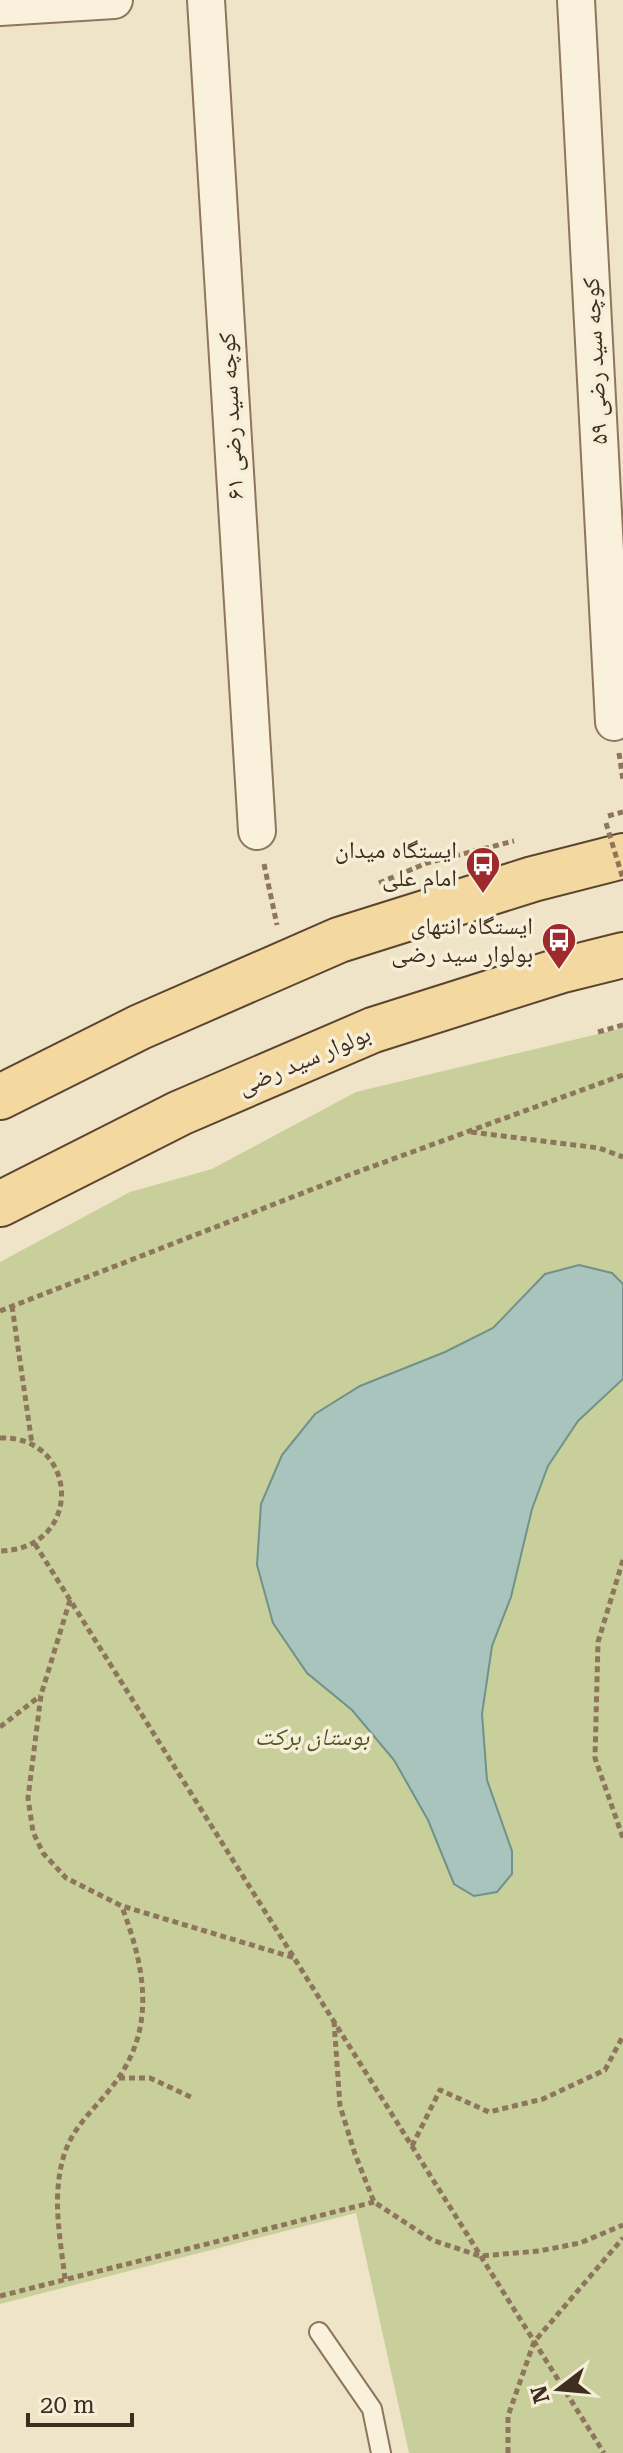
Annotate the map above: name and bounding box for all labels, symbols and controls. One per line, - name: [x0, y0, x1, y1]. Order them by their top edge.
- street label: کوچه سید رضی ۵۹: [577, 277, 613, 445]
- street label: کوچه سید رضی ۶۱: [213, 332, 249, 500]
- place label: ایستگاه میدان امام علی: [335, 836, 457, 894]
- bus stop icon: ایستگاه میدان امام علی: [464, 845, 502, 895]
- place label: ایستگاه انتهای بولوار سید رضی: [391, 912, 533, 968]
- bus stop icon: ایستگاه انتهای بولوار سید رضی: [540, 921, 578, 971]
- street label: بولوار سید رضی: [233, 1019, 375, 1101]
- park label: بوستان برکت: [255, 1723, 370, 1752]
- north arrow: [519, 2349, 599, 2429]
- scale bar: [28, 2377, 132, 2427]
- text: N: [526, 2383, 555, 2406]
- text: 20 m: [40, 2391, 95, 2419]

